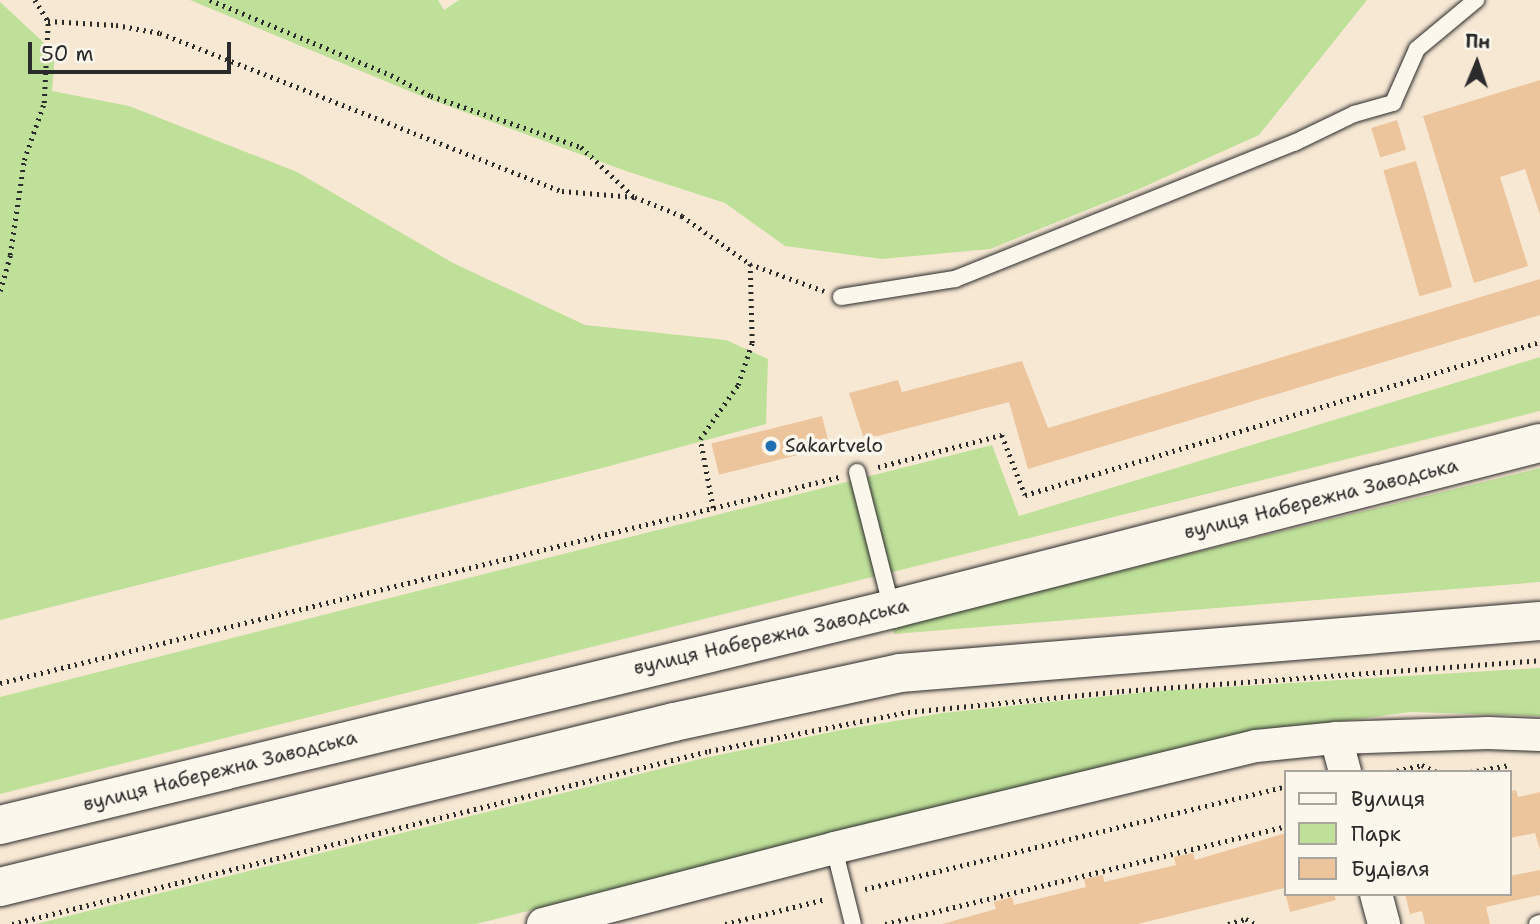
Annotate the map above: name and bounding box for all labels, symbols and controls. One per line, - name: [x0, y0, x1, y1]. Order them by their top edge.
- scale bar: [32, 28, 234, 72]
- north arrow: [1442, 28, 1512, 98]
- text: Пн: [1465, 29, 1491, 54]
- text: 50 m: [41, 40, 94, 68]
- place label: Sakartvelo: [785, 435, 883, 457]
- marker: Sakartvelo: [763, 438, 779, 454]
- street label: вулиця Набережна Заводська: [1182, 454, 1460, 544]
- street label: вулиця Набережна Заводська: [631, 594, 911, 680]
- street label: вулиця Набережна Заводська: [81, 726, 359, 816]
- legend: [1284, 770, 1512, 896]
- text: Вулиця: [1351, 785, 1425, 813]
- text: Парк: [1351, 820, 1401, 848]
- text: Будівля: [1351, 855, 1430, 883]

